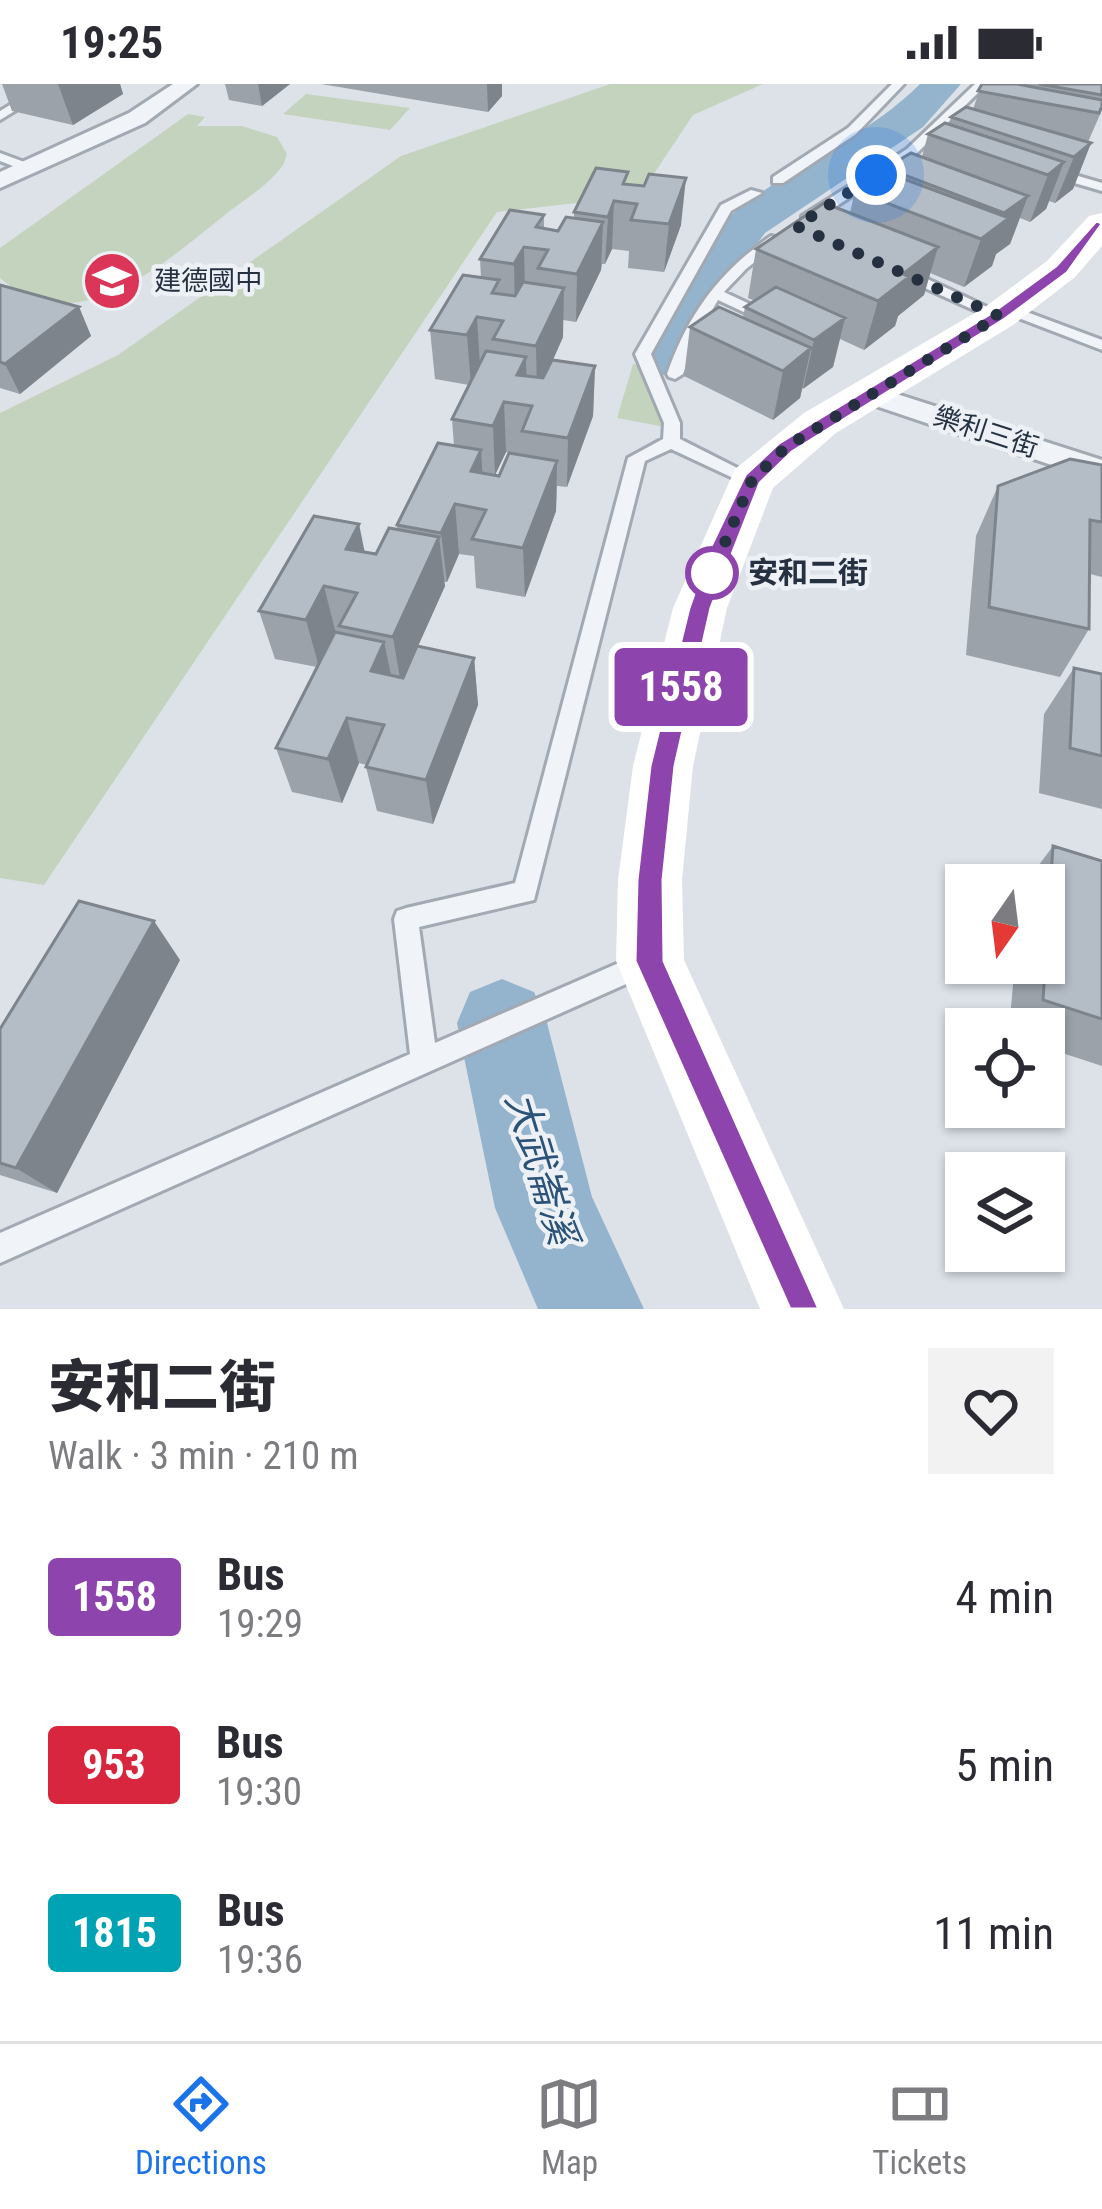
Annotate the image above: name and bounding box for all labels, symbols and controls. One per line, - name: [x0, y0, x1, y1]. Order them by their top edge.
- text: 19:25: [60, 16, 163, 69]
- your location: [846, 145, 906, 205]
- school or university icon: 建德國中: [81, 250, 143, 312]
- place label: 建德國中: [154, 265, 262, 297]
- street label: 樂利三街: [930, 400, 1042, 464]
- marker: 安和二街: [687, 548, 737, 598]
- place label: 安和二街: [748, 555, 868, 590]
- line badge: 1558: [597, 648, 765, 726]
- text: 1558: [639, 662, 723, 711]
- north arrow: [945, 864, 1065, 984]
- map controls: [945, 864, 1065, 1272]
- button: locate: [945, 1008, 1065, 1128]
- water label: 大武崙溪: [496, 1087, 587, 1254]
- button: layers: [945, 1152, 1065, 1272]
- button: heart: [928, 1348, 1054, 1474]
- text: 安和二街: [48, 1354, 276, 1421]
- text: Walk · 3 min · 210 m: [48, 1433, 359, 1479]
- text: Bus: [217, 1548, 285, 1601]
- text: 4 min: [955, 1571, 1054, 1624]
- text: 1558: [72, 1572, 157, 1621]
- text: 19:29: [217, 1601, 303, 1647]
- text: Bus: [216, 1716, 284, 1769]
- text: 5 min: [955, 1739, 1054, 1792]
- text: 953: [82, 1740, 146, 1789]
- text: 19:30: [216, 1769, 302, 1815]
- text: Bus: [217, 1884, 285, 1937]
- text: 11 min: [933, 1907, 1054, 1960]
- text: 1815: [72, 1908, 157, 1957]
- text: 19:36: [217, 1937, 303, 1983]
- tab: Directions: [135, 2071, 267, 2182]
- tab: Map: [536, 2071, 602, 2182]
- tab: Tickets: [872, 2071, 967, 2182]

